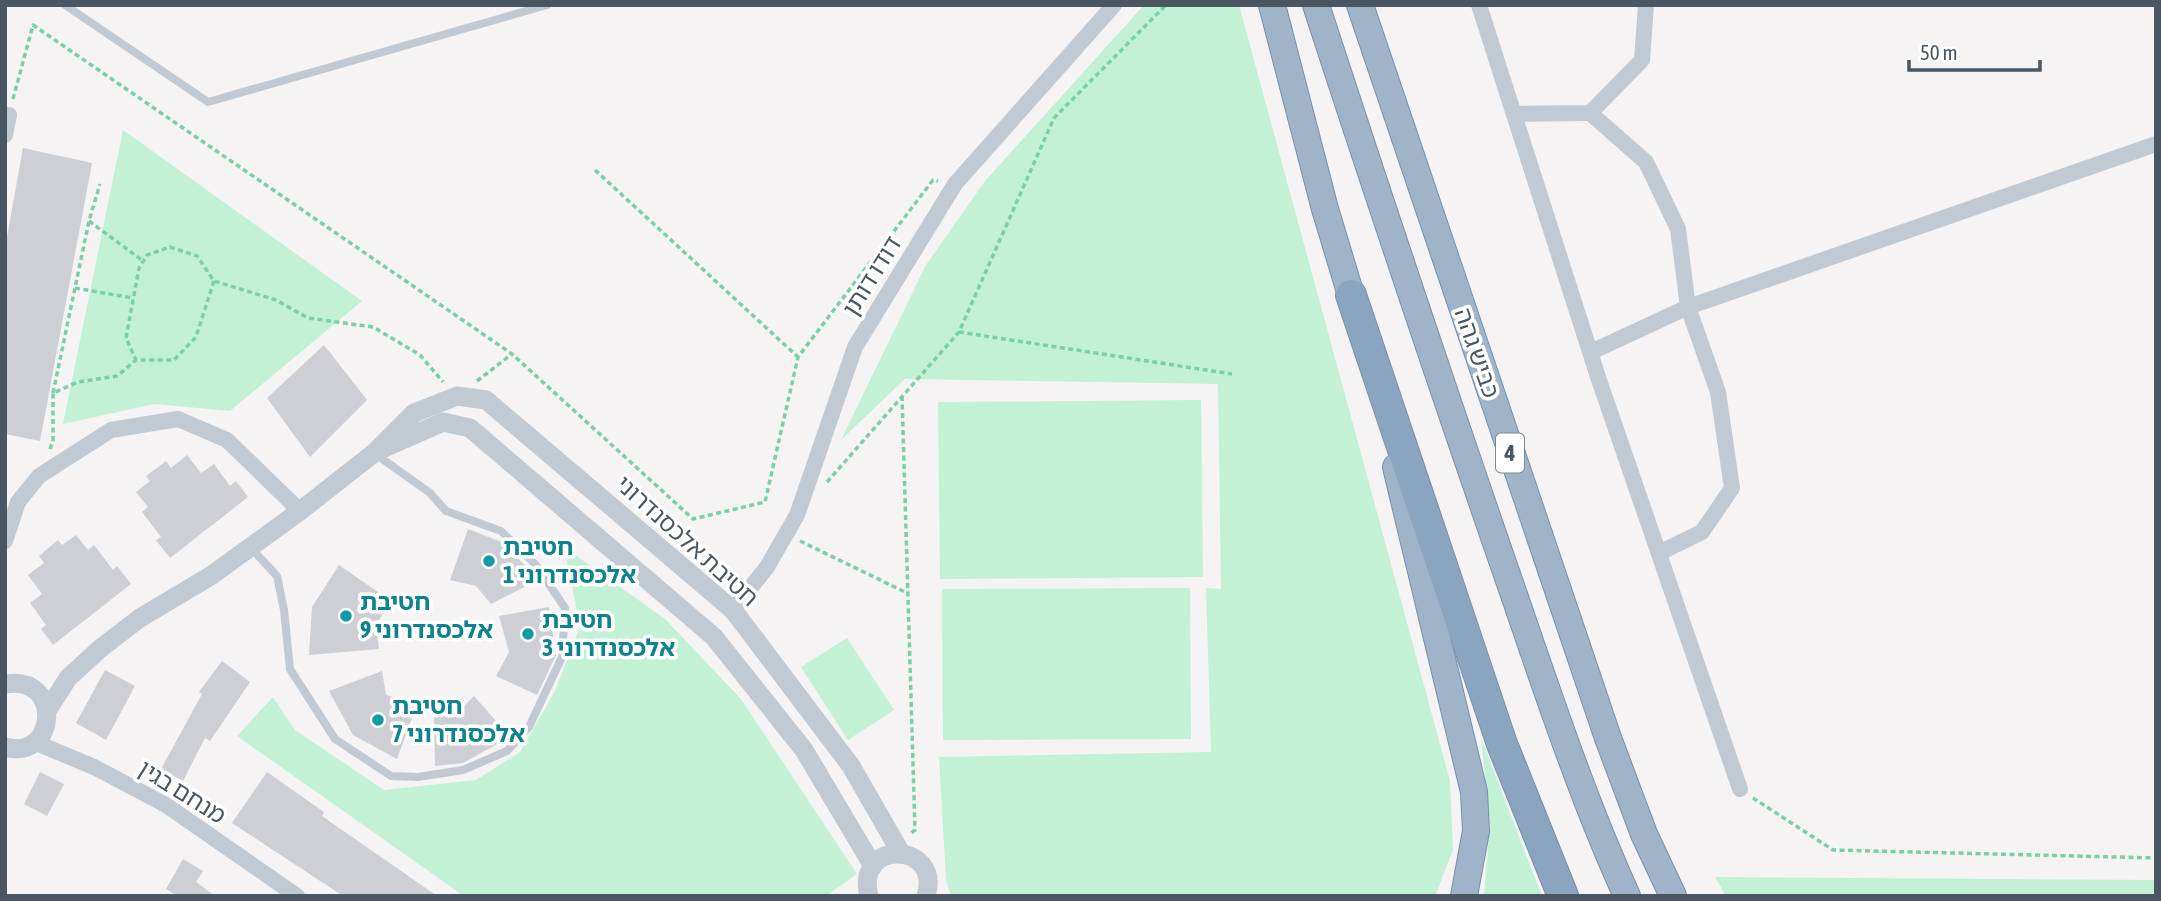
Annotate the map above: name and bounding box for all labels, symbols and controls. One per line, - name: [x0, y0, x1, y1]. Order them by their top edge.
- scale bar: [1909, 28, 2040, 72]
- text: 50 m: [1920, 40, 1958, 64]
- street label: דודו דותן: [837, 231, 906, 320]
- street label: כביש גהה: [1450, 304, 1505, 401]
- road number: 4: [1496, 433, 1524, 472]
- street label: חטיבת אלכסנדרוני: [611, 470, 764, 611]
- place label: חטיבת אלכסנדרוני 1: [503, 533, 636, 588]
- marker: חטיבת אלכסנדרוני 1: [481, 553, 497, 569]
- place label: חטיבת אלכסנדרוני 9: [360, 588, 493, 643]
- place label: חטיבת אלכסנדרוני 3: [542, 606, 675, 661]
- marker: חטיבת אלכסנדרוני 9: [338, 608, 354, 624]
- marker: חטיבת אלכסנדרוני 3: [520, 626, 536, 642]
- place label: חטיבת אלכסנדרוני 7: [392, 692, 525, 747]
- marker: חטיבת אלכסנדרוני 7: [370, 712, 386, 728]
- street label: מנחם בגין: [134, 754, 231, 829]

